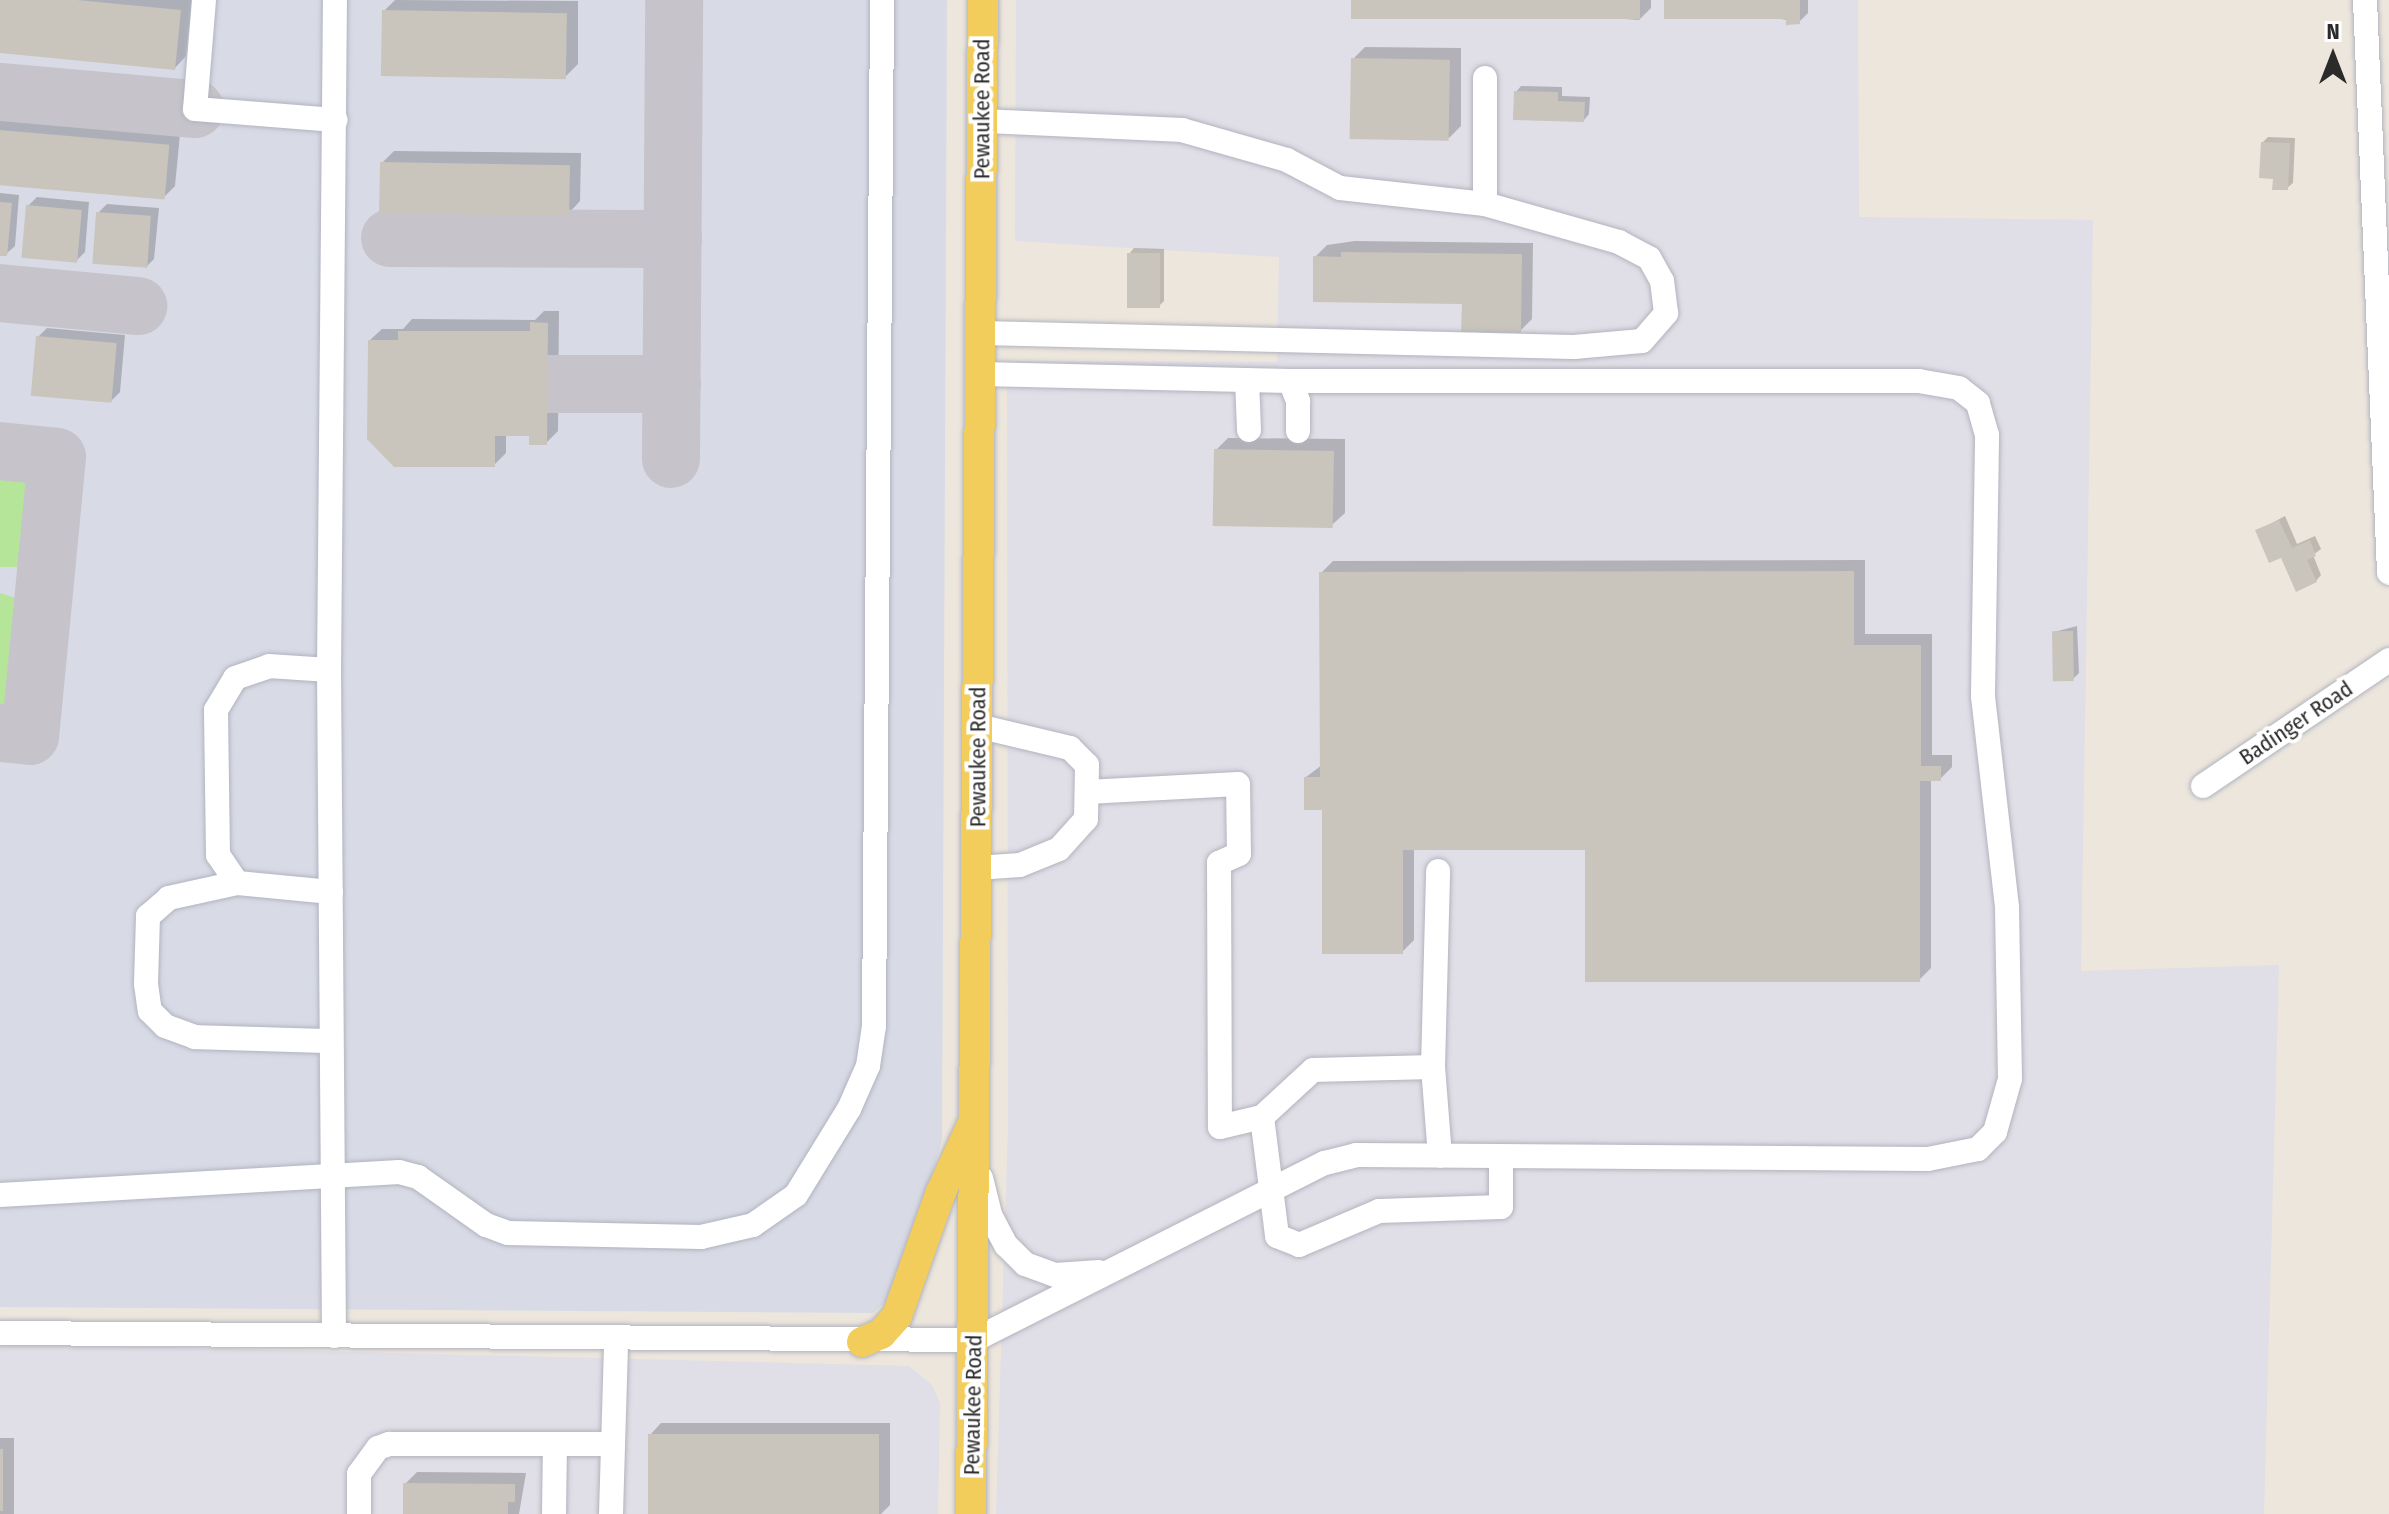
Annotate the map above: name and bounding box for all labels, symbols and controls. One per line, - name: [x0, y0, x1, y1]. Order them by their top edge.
- north arrow: [2293, 16, 2373, 96]
- text: N: [2326, 18, 2340, 45]
- street label: Pewaukee Road: [969, 39, 995, 179]
- street label: Badinger Road: [2234, 675, 2358, 771]
- street label: Pewaukee Road: [965, 687, 991, 827]
- street label: Pewaukee Road: [959, 1334, 987, 1476]

